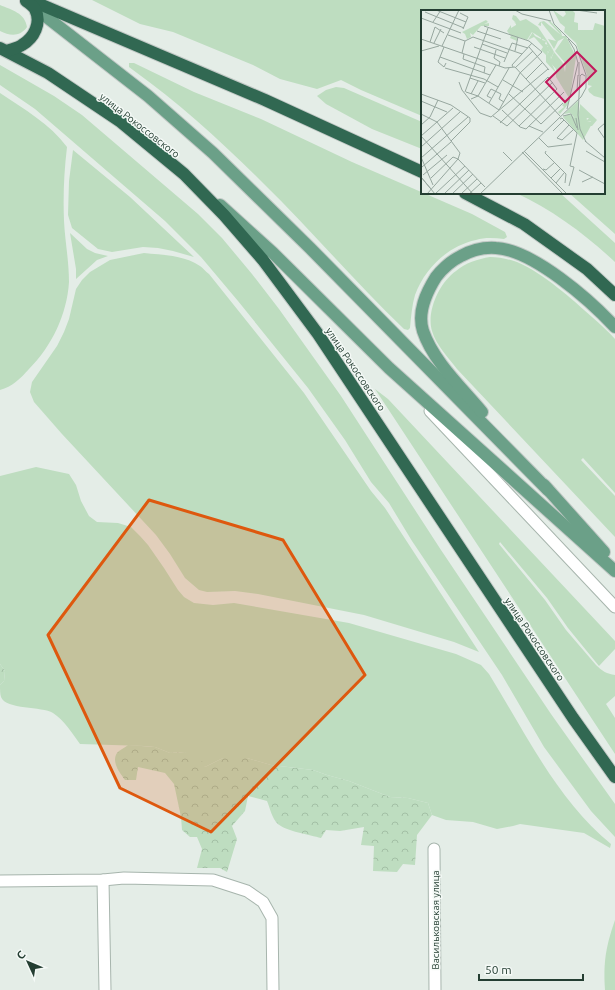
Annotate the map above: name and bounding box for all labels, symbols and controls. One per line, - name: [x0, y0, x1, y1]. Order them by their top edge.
- inset map: [421, 10, 605, 194]
- street label: улица Рокоссовского: [98, 91, 182, 160]
- street label: улица Рокоссовского: [324, 326, 388, 413]
- street label: улица Рокоссовского: [503, 596, 567, 683]
- street label: Васильковская улица: [430, 870, 441, 970]
- north arrow: [8, 942, 48, 982]
- text: С: [14, 948, 28, 962]
- scale bar: [479, 956, 583, 982]
- text: 50 m: [485, 963, 512, 976]

